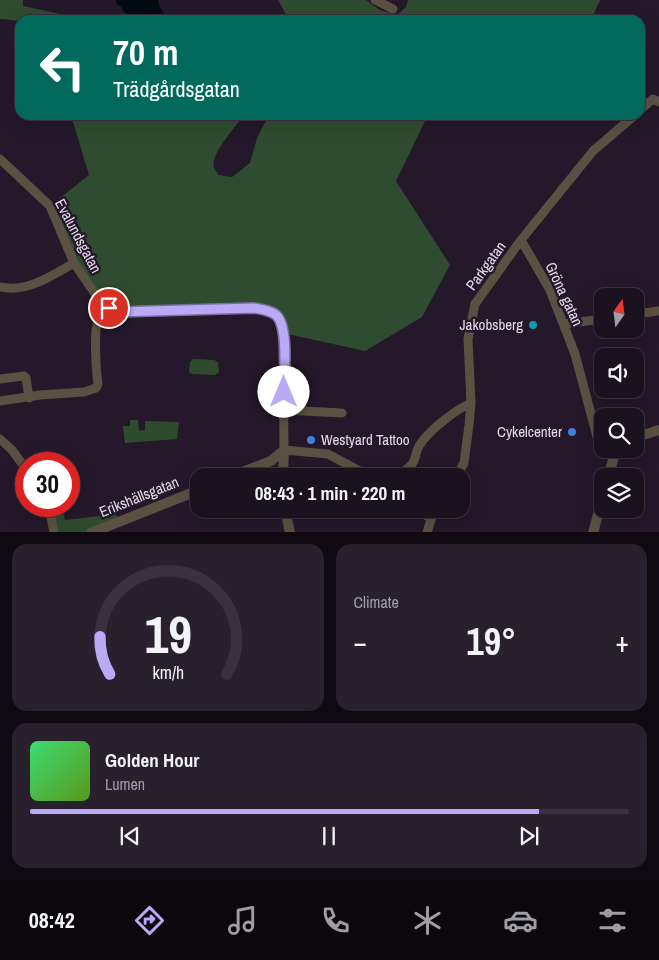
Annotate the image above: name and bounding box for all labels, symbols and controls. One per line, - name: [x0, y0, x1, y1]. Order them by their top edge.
- text: 70 m: [113, 29, 178, 76]
- icon: left: [30, 35, 95, 100]
- text: Trädgårdsgatan: [113, 74, 240, 104]
- street label: Evalundsgatan: [50, 195, 107, 277]
- street label: Parkgatan: [461, 237, 511, 295]
- street label: Gröna gatan: [540, 258, 588, 329]
- pin: [88, 287, 130, 329]
- north arrow: [594, 288, 644, 338]
- map controls: [594, 288, 644, 518]
- icon: arrive: [95, 294, 123, 322]
- place label: Jakobsberg: [459, 314, 523, 335]
- marker: Jakobsberg: [527, 319, 539, 331]
- button: sound: [594, 348, 644, 398]
- position arrow: [257, 365, 309, 417]
- button: search: [594, 408, 644, 458]
- place label: Cykelcenter: [497, 421, 562, 442]
- marker: Cykelcenter: [566, 426, 578, 438]
- place label: Westyard Tattoo: [321, 429, 410, 450]
- marker: Westyard Tattoo: [305, 434, 317, 446]
- speed limit sign: 30: [15, 452, 80, 517]
- button: layers: [594, 468, 644, 518]
- street label: Erikshällsgatan: [96, 471, 182, 522]
- text: 08:43 · 1 min · 220 m: [255, 480, 405, 506]
- text: Climate: [354, 591, 399, 613]
- text: 19: [144, 599, 191, 669]
- text: 19°: [466, 616, 516, 667]
- text: −: [354, 623, 367, 661]
- text: +: [616, 623, 629, 661]
- text: km/h: [152, 661, 184, 685]
- text: Golden Hour: [105, 747, 199, 773]
- text: Lumen: [105, 773, 145, 795]
- icon: previous: [116, 822, 144, 850]
- icon: pause: [315, 822, 343, 850]
- icon: next: [515, 822, 543, 850]
- icon: directions: [132, 903, 167, 938]
- icon: music: [225, 903, 260, 938]
- icon: phone: [318, 903, 353, 938]
- icon: climate: [410, 903, 445, 938]
- icon: car: [503, 903, 538, 938]
- icon: filters: [595, 903, 630, 938]
- text: 08:42: [29, 905, 75, 935]

